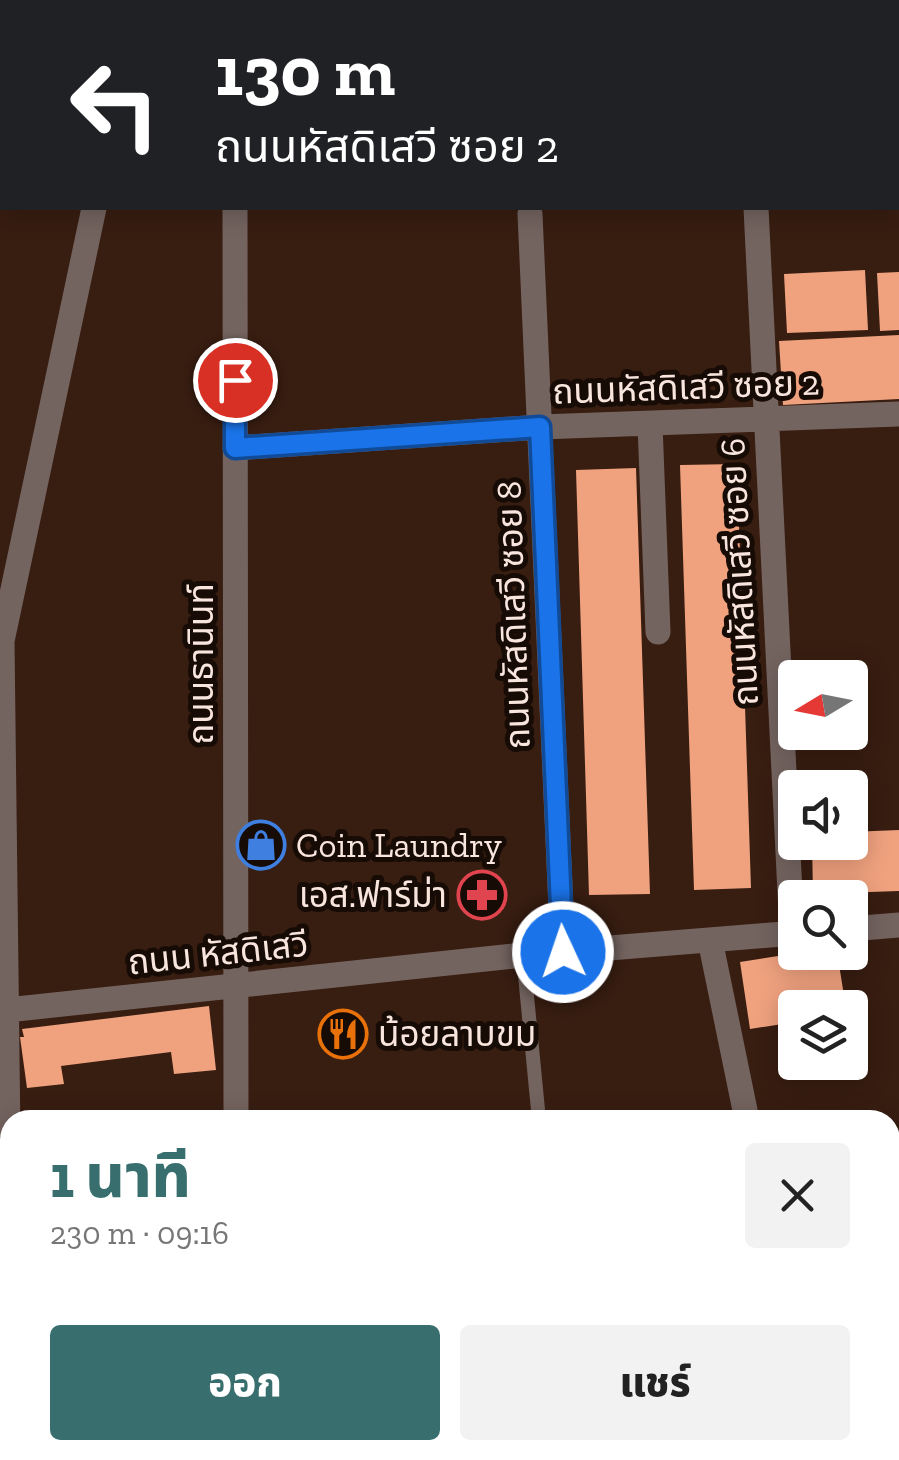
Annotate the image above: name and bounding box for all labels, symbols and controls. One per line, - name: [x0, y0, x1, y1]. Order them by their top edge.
- text: 130 m: [215, 29, 395, 113]
- icon: left: [50, 40, 180, 170]
- text: ถนนหัสดิเสวี ซอย 2: [215, 120, 559, 174]
- pin: [193, 338, 278, 423]
- icon: arrive: [208, 353, 263, 408]
- street label: ถนนหัสดิเสวี ซอย 2: [552, 361, 820, 413]
- street label: ถนนหัสดิเสวี ซอย 6: [711, 437, 767, 707]
- street label: ถนนหัสดิเสวี ซอย 8: [487, 480, 539, 750]
- street label: ถนนธานินท์: [180, 583, 222, 745]
- north arrow: [778, 660, 868, 750]
- map controls: [778, 660, 868, 1080]
- button: sound: [778, 770, 868, 860]
- shop icon: Coin Laundry: [235, 819, 287, 871]
- place label: Coin Laundry: [296, 824, 502, 866]
- pharmacy icon: เอส.ฟาร์ม่า: [456, 869, 508, 921]
- place label: เอส.ฟาร์ม่า: [299, 874, 447, 916]
- button: search: [778, 880, 868, 970]
- position arrow: [511, 900, 615, 1004]
- street label: ถนน หัสดิเสวี: [126, 923, 310, 983]
- button: layers: [778, 990, 868, 1080]
- restaurant icon: น้อยลาบขม: [317, 1008, 369, 1060]
- place label: น้อยลาบขม: [378, 1013, 536, 1055]
- text: 1 นาที: [50, 1140, 191, 1212]
- button: close: [745, 1143, 850, 1248]
- text: 230 m · 09:16: [50, 1214, 229, 1252]
- button: ออก: [50, 1325, 440, 1440]
- button: แชร์: [460, 1325, 850, 1440]

